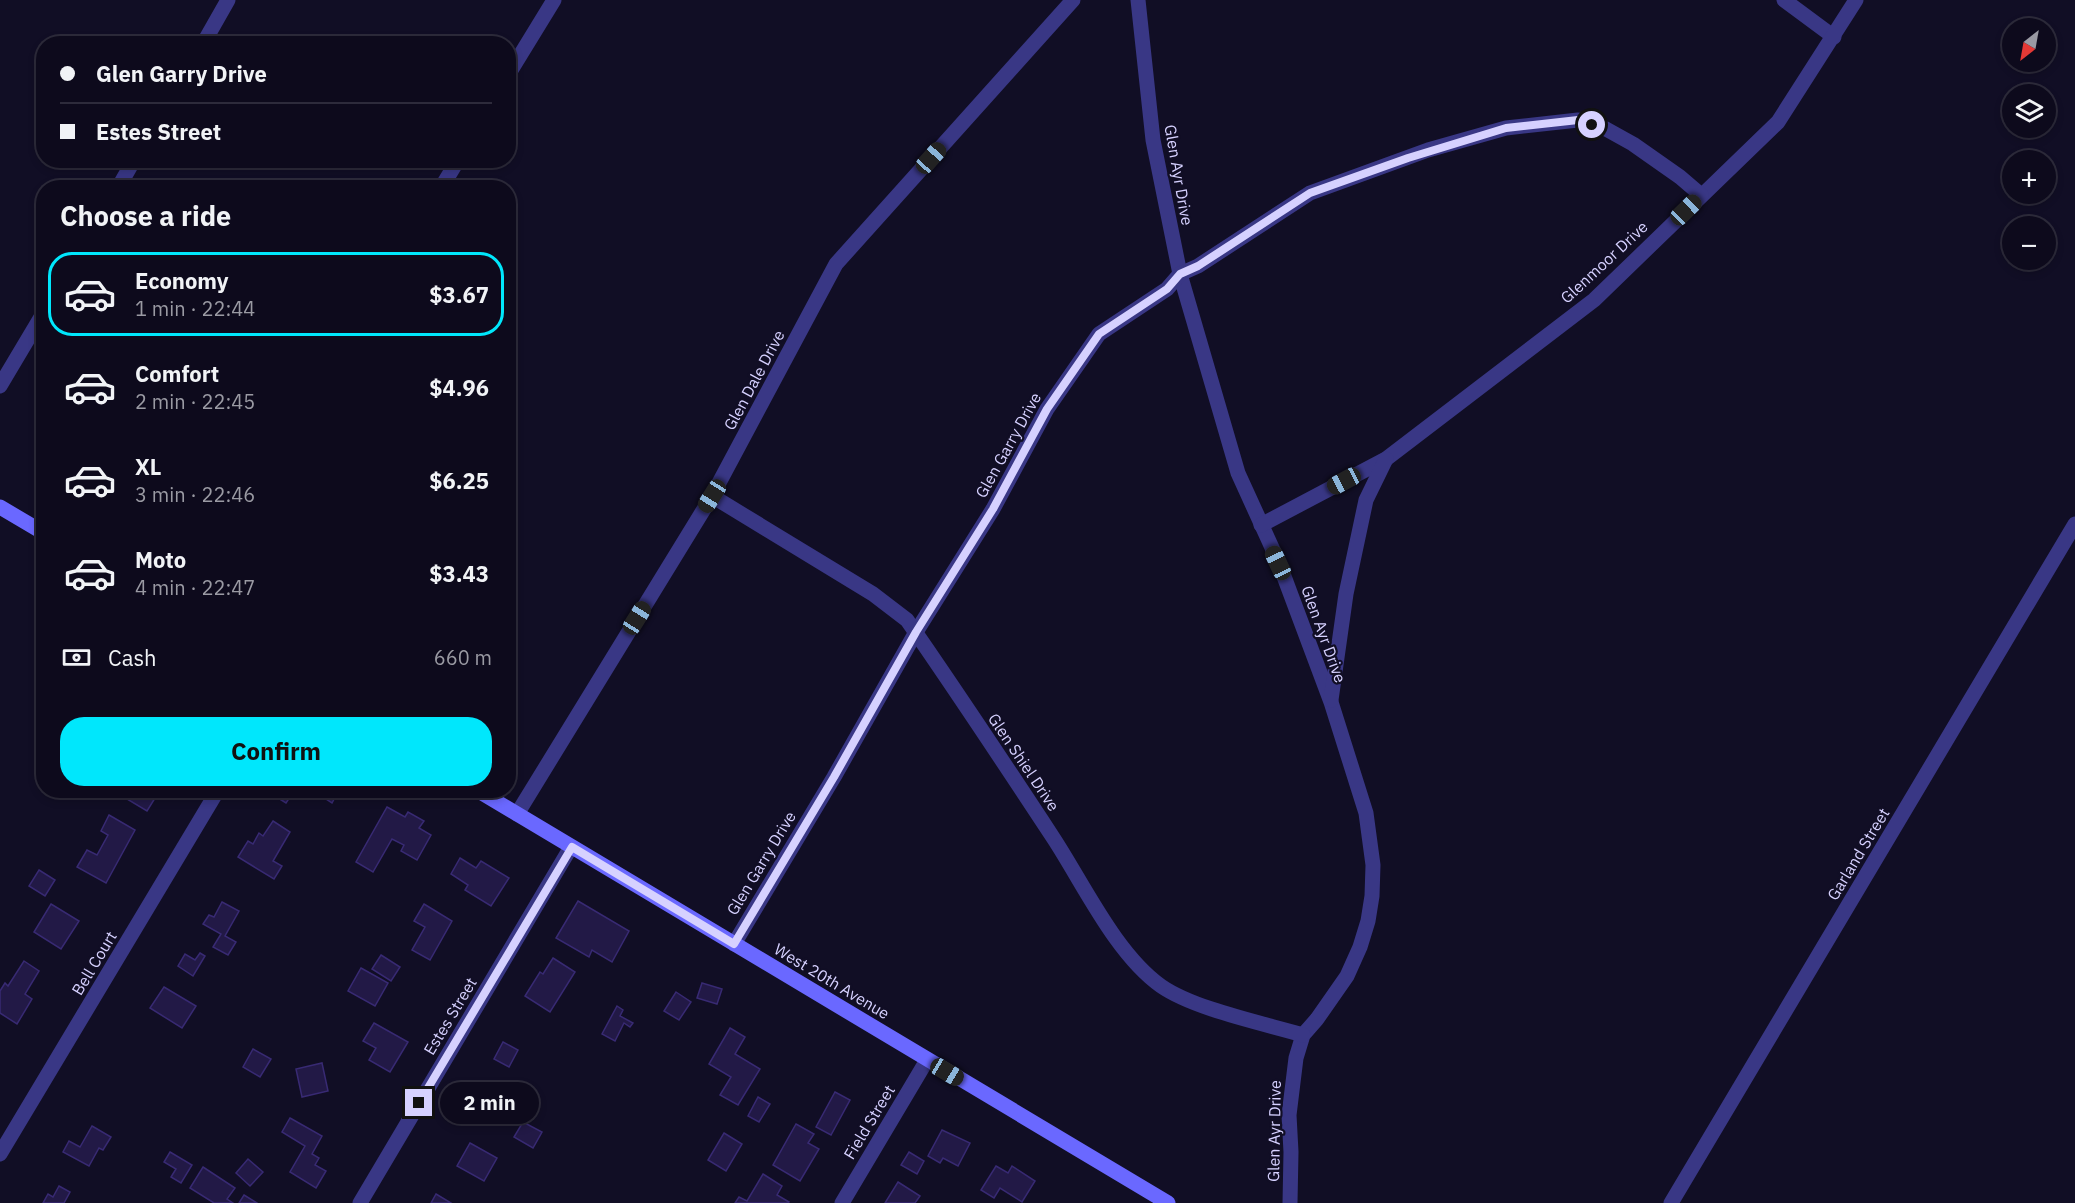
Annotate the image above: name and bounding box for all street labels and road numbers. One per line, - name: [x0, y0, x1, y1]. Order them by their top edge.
- street label: Glen Ayr Drive: [1160, 123, 1198, 227]
- street label: Glenmoor Drive: [1556, 216, 1652, 308]
- street label: Glen Dale Drive: [719, 326, 789, 433]
- street label: Glen Garry Drive: [971, 389, 1045, 501]
- street label: Glen Ayr Drive: [1297, 583, 1351, 686]
- street label: Glen Shiel Drive: [984, 709, 1064, 815]
- street label: Garland Street: [1823, 804, 1893, 904]
- street label: Glen Garry Drive: [722, 807, 800, 919]
- street label: Bell Court: [67, 927, 121, 999]
- street label: West 20th Avenue: [771, 939, 893, 1023]
- street label: Estes Street: [419, 974, 481, 1058]
- street label: Glen Ayr Drive: [1263, 1080, 1285, 1182]
- street label: Field Street: [839, 1081, 899, 1163]

